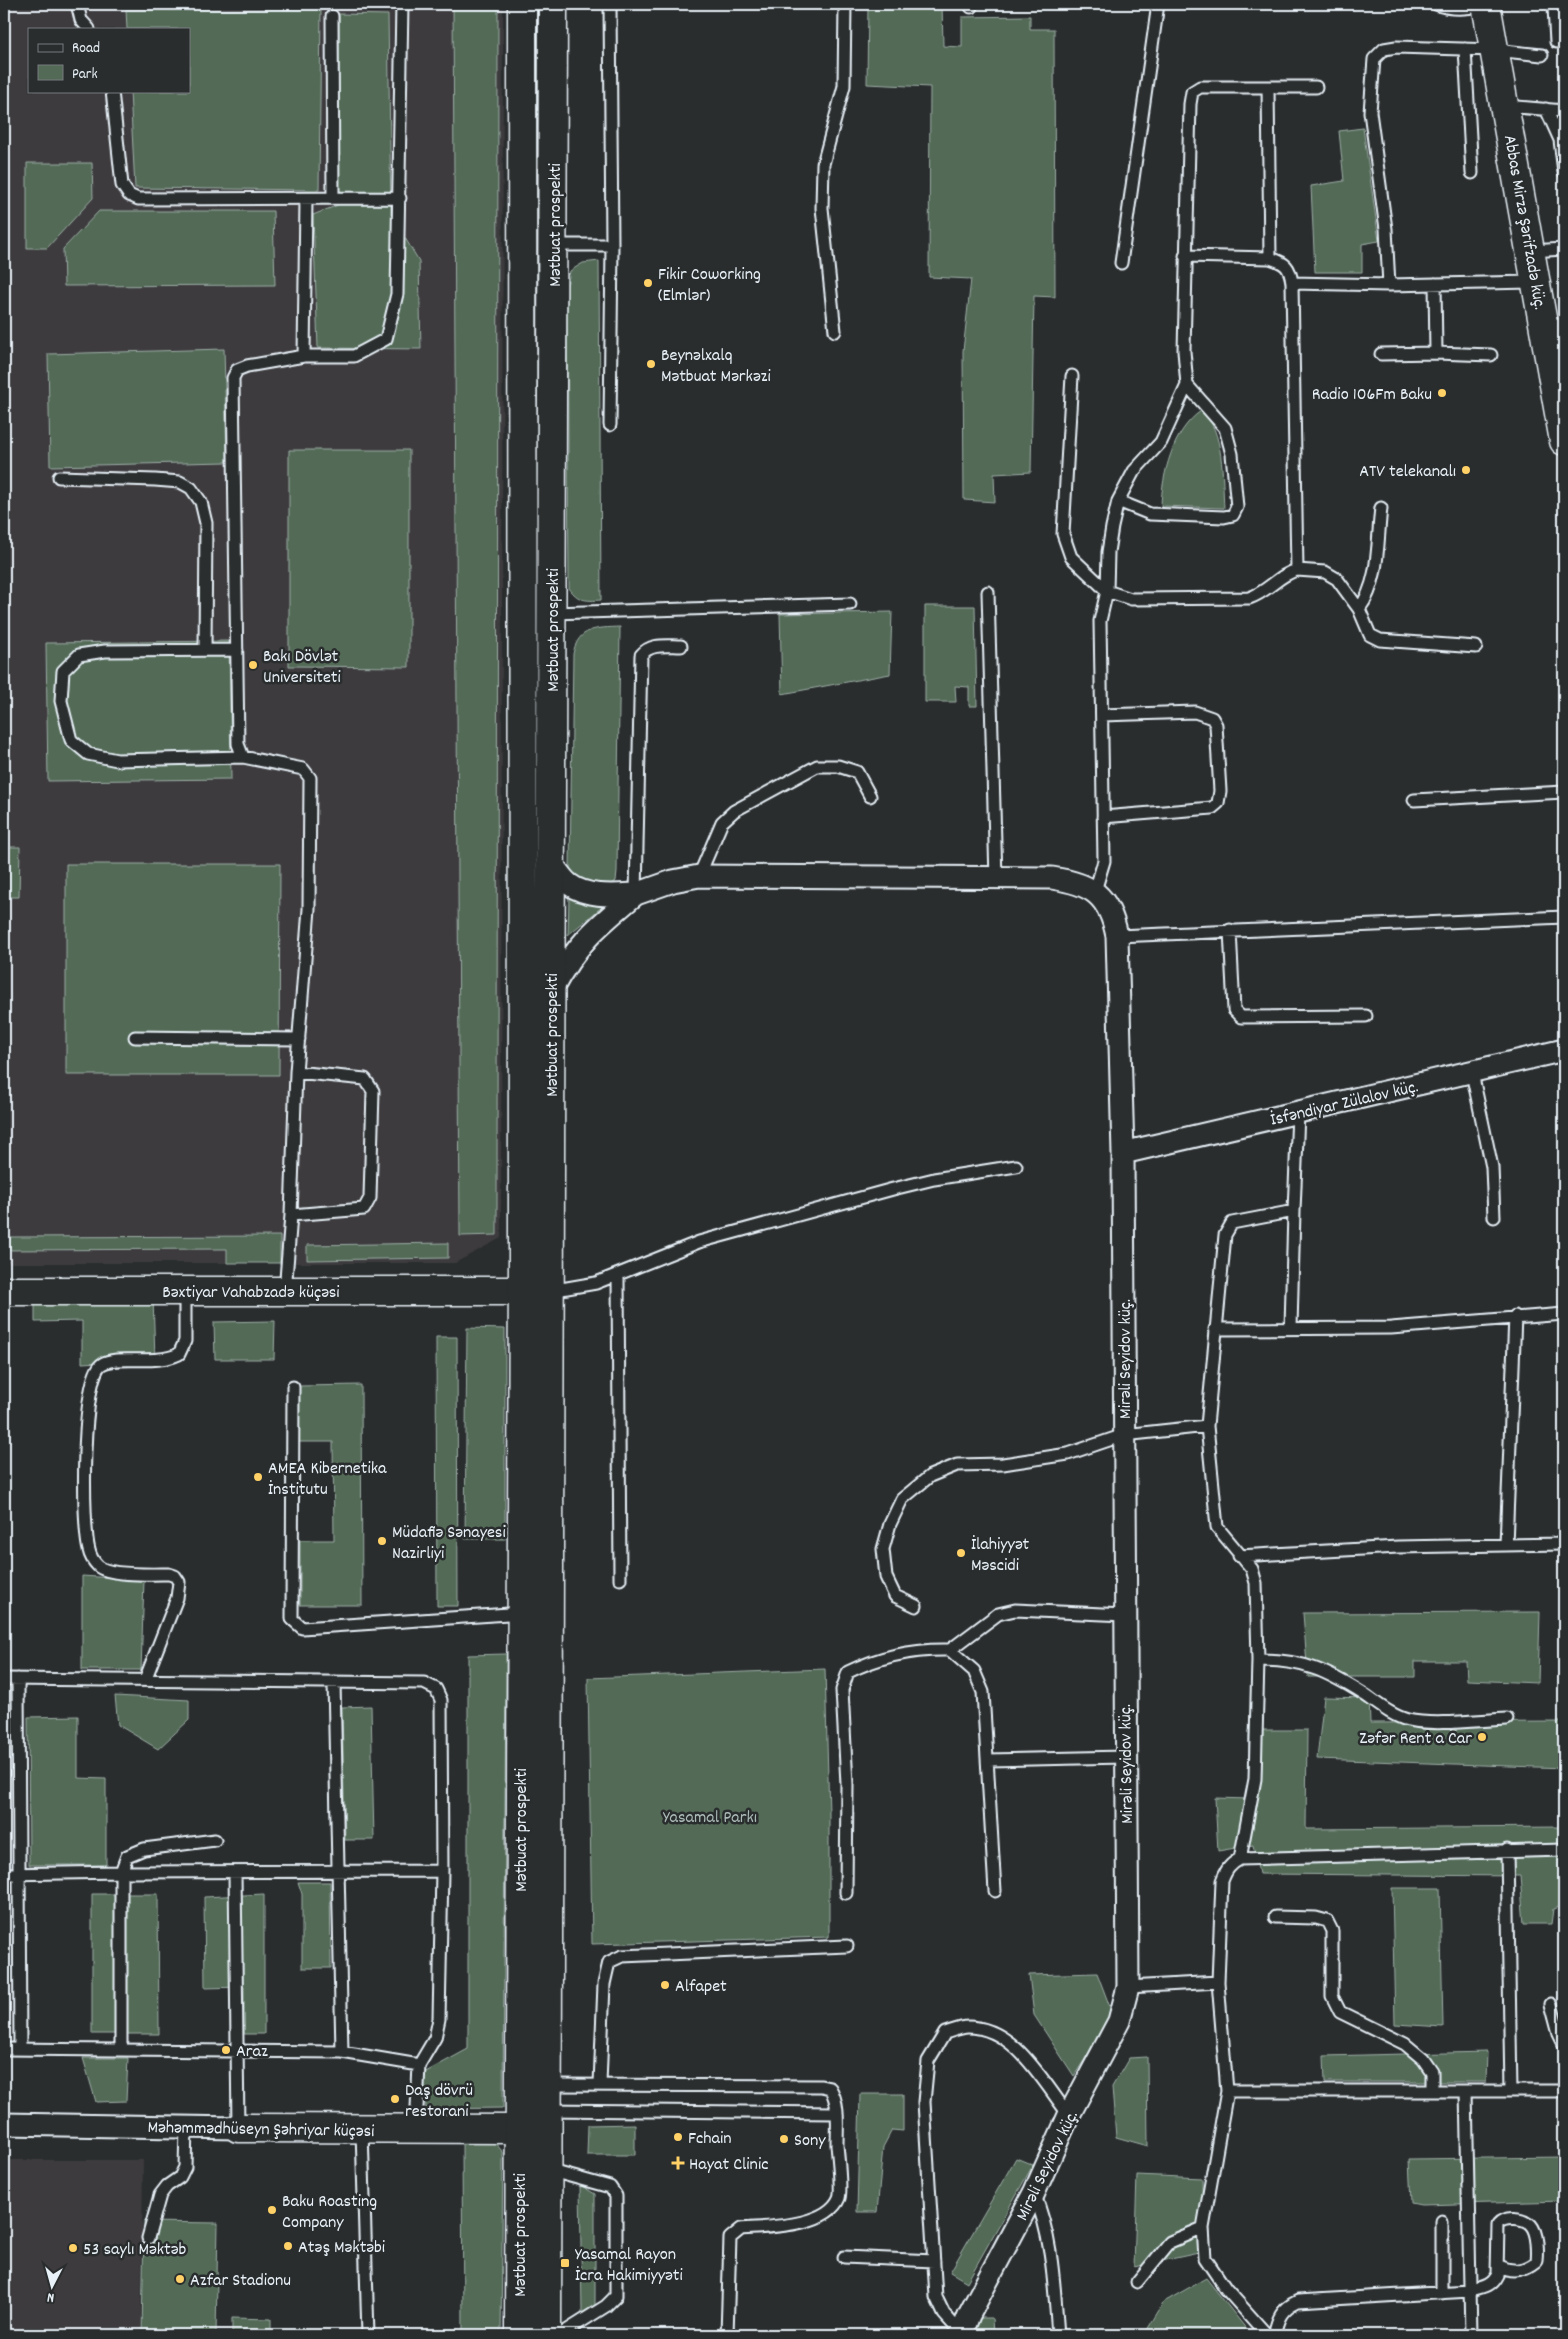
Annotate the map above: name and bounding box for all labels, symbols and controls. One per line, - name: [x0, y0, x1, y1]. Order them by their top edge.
- legend: [28, 28, 190, 92]
- text: Road: [72, 38, 100, 60]
- text: Park: [72, 64, 98, 86]
- street label: Abbas Mirzə Şərifzadə küç.: [1496, 133, 1551, 312]
- street label: Mətbuat prospekti: [544, 163, 569, 287]
- place label: Fikir Coworking (Elmlər): [658, 263, 761, 309]
- marker: Fikir Coworking (Elmlər): [642, 277, 654, 289]
- place label: Beynəlxalq Mətbuat Mərkəzi: [661, 344, 771, 390]
- marker: Beynəlxalq Mətbuat Mərkəzi: [645, 358, 657, 370]
- place label: Radio 106Fm Baku: [1312, 383, 1432, 408]
- marker: Radio 106Fm Baku: [1436, 387, 1448, 399]
- place label: ATV telekanalı: [1359, 460, 1456, 485]
- marker: ATV telekanalı: [1460, 464, 1472, 476]
- street label: Mətbuat prospekti: [542, 568, 567, 692]
- place label: Bakı Dövlət Universiteti: [263, 645, 341, 691]
- marker: Bakı Dövlət Universiteti: [247, 659, 259, 671]
- street label: Mətbuat prospekti: [541, 973, 566, 1097]
- street label: İsfəndiyar Zülalov küç.: [1268, 1075, 1421, 1134]
- street label: Bəxtiyar Vahabzadə küçəsi: [162, 1281, 340, 1306]
- street label: Mirəli Seyidov küç.: [1114, 1299, 1139, 1419]
- place label: AMEA Kibernetika İnstitutu: [268, 1457, 387, 1503]
- marker: AMEA Kibernetika İnstitutu: [252, 1471, 264, 1483]
- place label: Müdafiə Sənayesi Nazirliyi: [392, 1521, 506, 1567]
- place label: İlahiyyət Məscidi: [971, 1533, 1030, 1579]
- marker: Müdafiə Sənayesi Nazirliyi: [376, 1535, 388, 1547]
- marker: İlahiyyət Məscidi: [955, 1547, 967, 1559]
- street label: Mirəli Seyidov küç.: [1114, 1704, 1141, 1824]
- place label: Zəfər Rent a Car: [1359, 1727, 1472, 1752]
- marker: Zəfər Rent a Car: [1476, 1731, 1488, 1743]
- street label: Mətbuat prospekti: [510, 1768, 535, 1892]
- park label: Yasamal Parkı: [663, 1806, 757, 1831]
- place label: Alfapet: [675, 1975, 727, 2000]
- marker: Alfapet: [659, 1979, 671, 1991]
- place label: Araz: [236, 2040, 268, 2065]
- marker: Araz: [220, 2044, 232, 2056]
- place label: Daş dövrü restorani: [405, 2079, 473, 2125]
- marker: Daş dövrü restorani: [389, 2093, 401, 2105]
- street label: Mirəli Seyidov küç.: [1011, 2107, 1086, 2225]
- street label: Məhəmmədhüseyn Şəhriyar küçəsi: [147, 2116, 375, 2145]
- place label: Fchain: [688, 2127, 732, 2152]
- place label: Sony: [794, 2129, 826, 2154]
- marker: Fchain: [672, 2131, 684, 2143]
- marker: Sony: [778, 2133, 790, 2145]
- place label: Hayat Clinic: [689, 2153, 768, 2178]
- marker: Hayat Clinic: [671, 2156, 685, 2170]
- street label: Mətbuat prospekti: [509, 2173, 534, 2297]
- place label: Baku Roasting Company: [282, 2190, 377, 2236]
- marker: Baku Roasting Company: [266, 2204, 278, 2216]
- place label: Atəş Məktəbi: [298, 2236, 385, 2261]
- place label: 53 saylı Məktəb: [83, 2238, 186, 2263]
- marker: Atəş Məktəbi: [282, 2240, 294, 2252]
- marker: 53 saylı Məktəb: [67, 2242, 79, 2254]
- place label: Yasamal Rayon İcra Hakimiyyəti: [575, 2243, 683, 2289]
- marker: Yasamal Rayon İcra Hakimiyyəti: [559, 2257, 571, 2269]
- north arrow: [28, 2262, 78, 2312]
- place label: Azfar Stadionu: [190, 2269, 291, 2294]
- marker: Azfar Stadionu: [174, 2273, 186, 2285]
- text: N: [46, 2287, 55, 2307]

